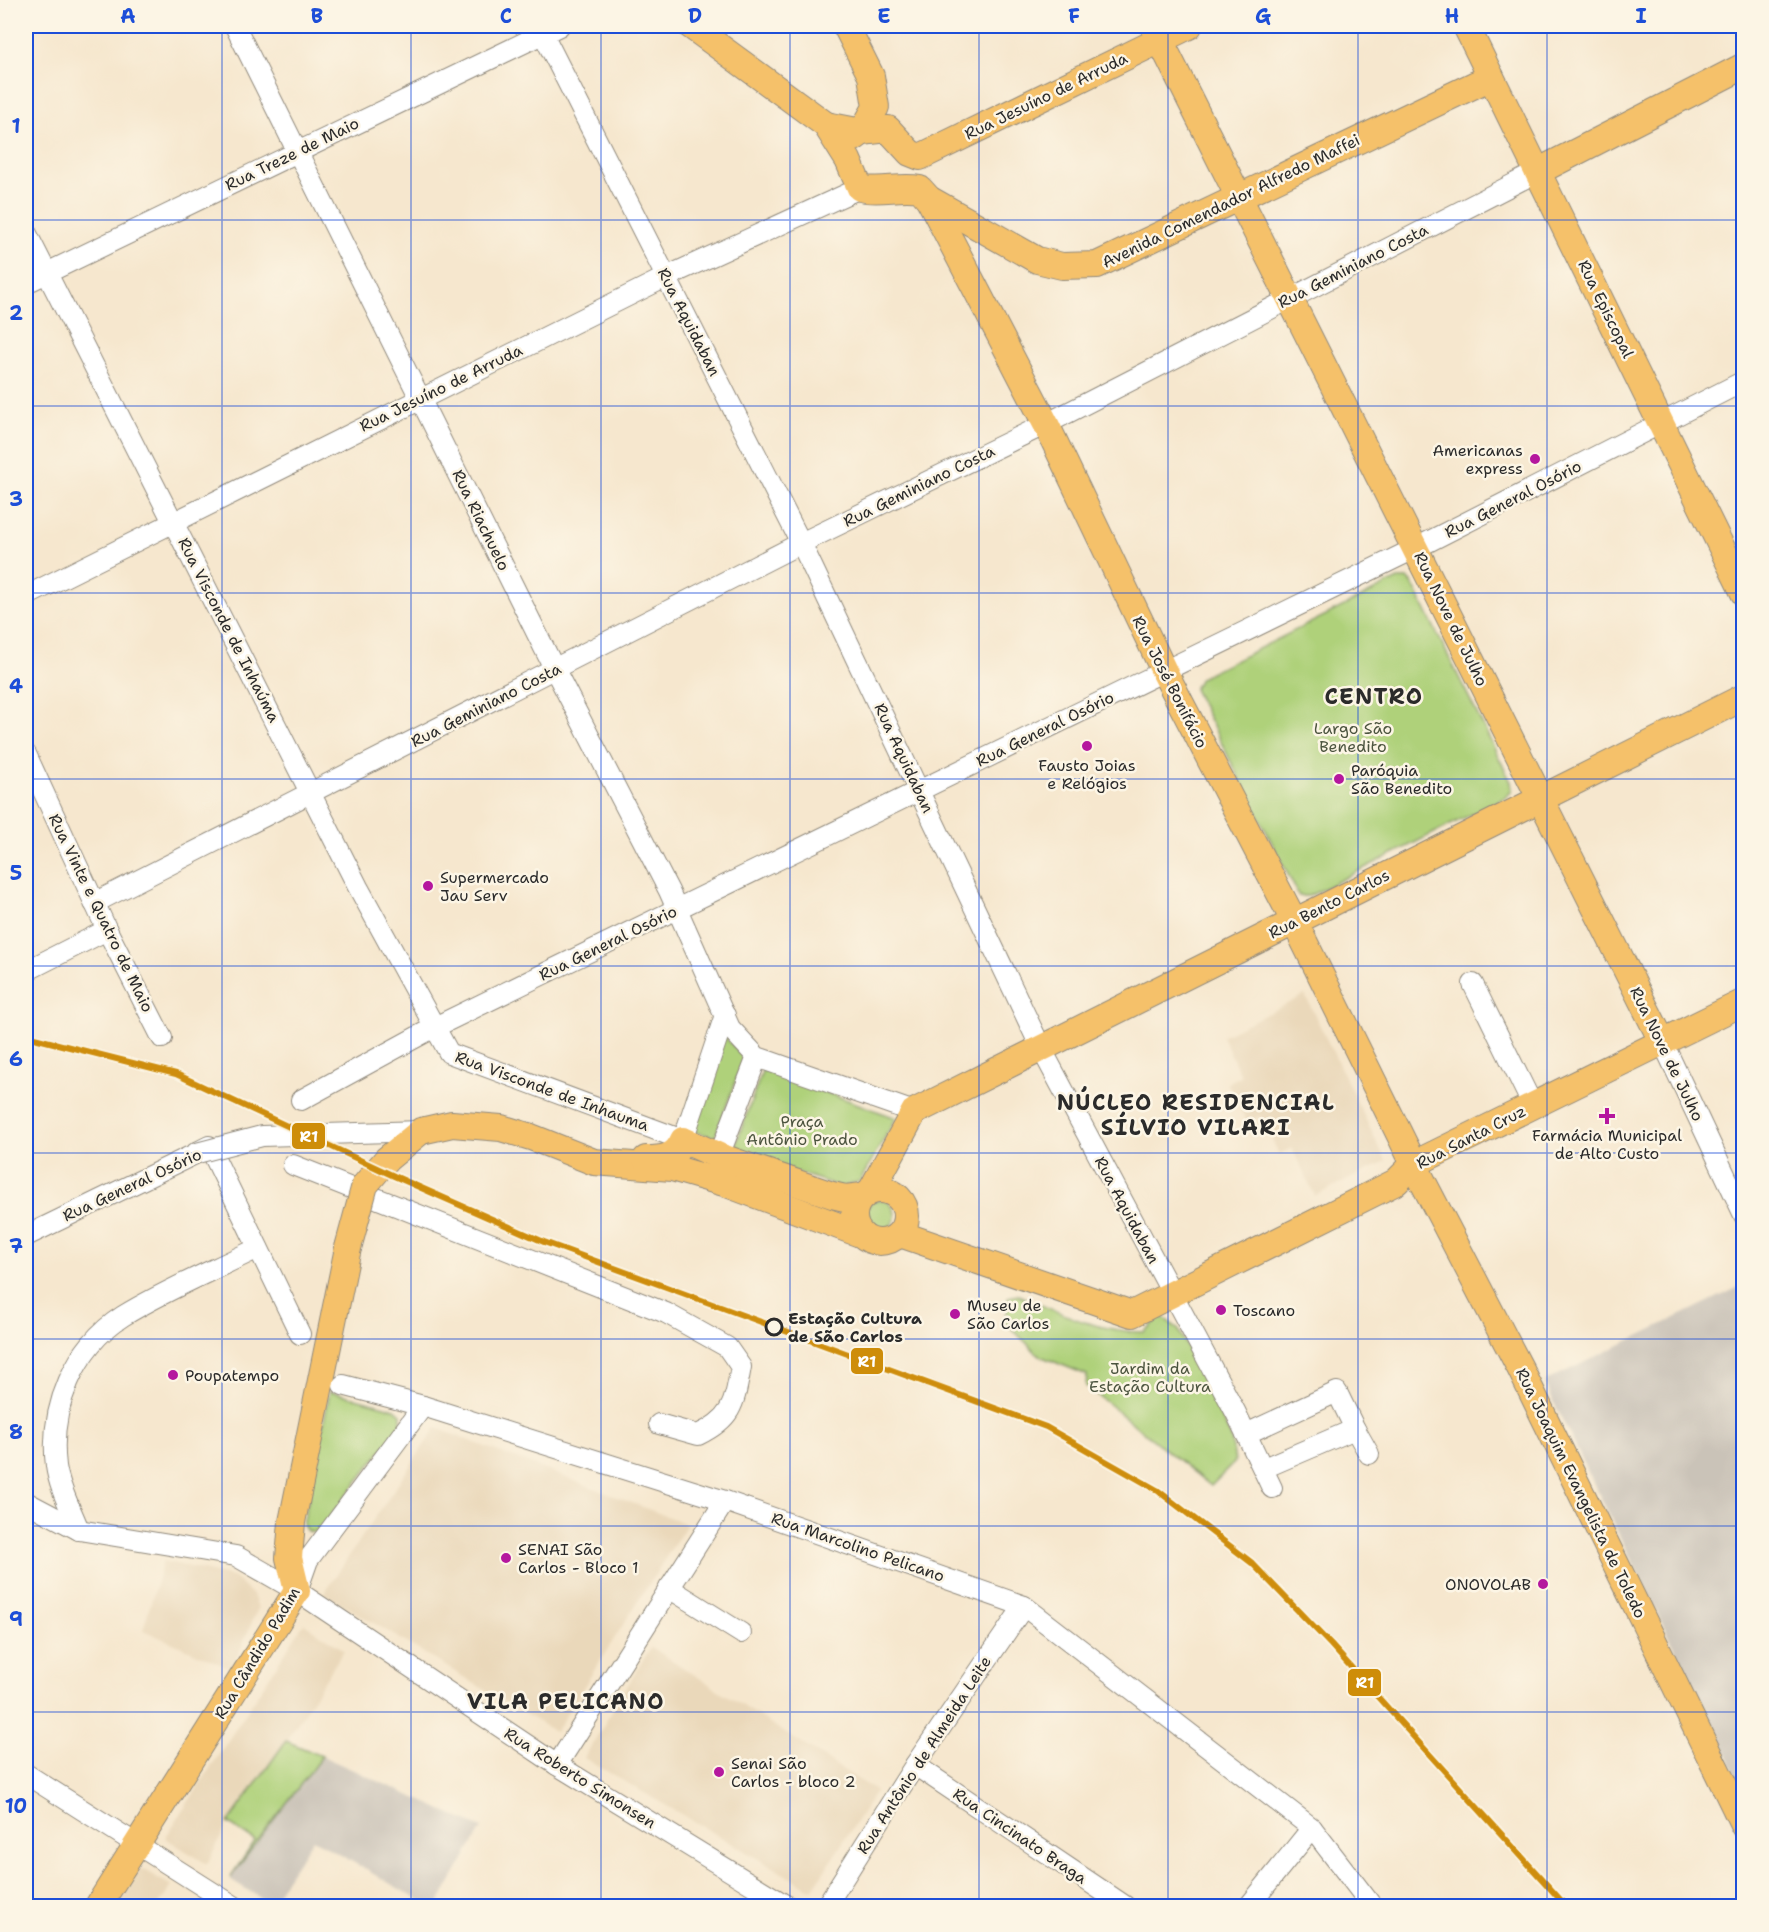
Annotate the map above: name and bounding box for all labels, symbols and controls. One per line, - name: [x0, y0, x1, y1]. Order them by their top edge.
- text: A: [120, 3, 136, 29]
- text: B: [311, 3, 323, 29]
- text: C: [500, 3, 512, 29]
- text: D: [688, 3, 702, 29]
- text: E: [877, 3, 891, 29]
- text: F: [1068, 3, 1080, 29]
- text: G: [1255, 3, 1271, 29]
- text: H: [1445, 3, 1459, 29]
- text: I: [1635, 3, 1647, 29]
- street label: Rua Jesuíno de Arruda: [961, 47, 1131, 145]
- street label: Rua Treze de Maio: [222, 112, 362, 196]
- text: 1: [11, 113, 21, 139]
- street label: Avenida Comendador Alfredo Maffei: [1099, 129, 1363, 273]
- street label: Rua Geminiano Costa: [1274, 219, 1432, 313]
- street label: Rua Episcopal: [1573, 257, 1639, 362]
- street label: Rua Aquidaban: [653, 264, 725, 380]
- text: 2: [9, 300, 23, 326]
- street label: Rua Jesuíno de Arruda: [356, 339, 526, 437]
- street label: Rua Geminiano Costa: [840, 440, 998, 532]
- place label: Americanas express: [1432, 440, 1523, 479]
- marker: Americanas express: [1528, 452, 1542, 466]
- street label: Rua General Osório: [1441, 455, 1585, 543]
- street label: Rua Riachuelo: [447, 466, 515, 574]
- text: 3: [9, 486, 23, 512]
- street label: Rua Visconde de Inhaúma: [173, 534, 285, 726]
- street label: Rua Nove de Julho: [1409, 548, 1493, 690]
- street label: Rua José Bonifácio: [1128, 612, 1212, 752]
- street label: Rua Geminiano Costa: [407, 658, 565, 752]
- text: 4: [9, 673, 23, 699]
- district label: CENTRO: [1324, 682, 1424, 711]
- street label: Rua General Osório: [973, 686, 1117, 772]
- street label: Rua Aquidaban: [869, 700, 939, 816]
- park label: Largo São Benedito: [1314, 718, 1392, 757]
- marker: Fausto Joias e Relógios: [1080, 739, 1094, 753]
- place label: Fausto Joias e Relógios: [1038, 755, 1136, 794]
- place label: Paróquia São Benedito: [1351, 760, 1452, 799]
- marker: Paróquia São Benedito: [1332, 772, 1346, 786]
- street label: Rua Vinte e Quatro de Maio: [44, 810, 158, 1016]
- text: 5: [10, 860, 22, 886]
- street label: Rua Bento Carlos: [1265, 864, 1393, 944]
- place label: Supermercado Jau Serv: [440, 867, 549, 906]
- marker: Supermercado Jau Serv: [421, 879, 435, 893]
- street label: Rua General Osório: [536, 900, 680, 986]
- street label: Rua Nove de Julho: [1625, 983, 1709, 1125]
- text: 6: [9, 1046, 23, 1072]
- street label: Rua Visconde de Inhauma: [452, 1046, 652, 1136]
- district label: NÚCLEO RESIDENCIAL SÍLVIO VILARI: [1057, 1086, 1335, 1142]
- street label: Rua Santa Cruz: [1413, 1100, 1529, 1174]
- marker: Farmácia Municipal de Alto Custo: [1600, 1109, 1614, 1123]
- park label: Praça Antônio Prado: [746, 1111, 858, 1150]
- line badge: R1: [291, 1122, 326, 1150]
- place label: Farmácia Municipal de Alto Custo: [1532, 1125, 1682, 1164]
- text: R1: [300, 1126, 318, 1147]
- street label: Rua General Osório: [59, 1144, 205, 1226]
- street label: Rua Aquidaban: [1090, 1153, 1164, 1268]
- text: 7: [9, 1233, 23, 1259]
- place label: Museu de São Carlos: [967, 1295, 1049, 1334]
- place label: Toscano: [1233, 1300, 1295, 1321]
- marker: Toscano: [1214, 1303, 1228, 1317]
- marker: Museu de São Carlos: [948, 1307, 962, 1321]
- place label: Estação Cultura de São Carlos: [788, 1308, 922, 1347]
- marker: Estação Cultura de São Carlos: [765, 1318, 783, 1336]
- line badge: R1: [850, 1347, 884, 1375]
- text: R1: [858, 1351, 876, 1372]
- park label: Jardim da Estação Cultura: [1089, 1358, 1211, 1397]
- street label: Rua Joaquim Evangelista de Toledo: [1511, 1364, 1651, 1622]
- place label: Poupatempo: [185, 1365, 279, 1386]
- marker: Poupatempo: [166, 1368, 180, 1382]
- text: 8: [9, 1419, 23, 1445]
- street label: Rua Marcolino Pelicano: [769, 1507, 947, 1587]
- place label: SENAI São Carlos - Bloco 1: [518, 1539, 639, 1578]
- marker: SENAI São Carlos - Bloco 1: [499, 1551, 513, 1565]
- place label: ONOVOLAB: [1445, 1574, 1531, 1595]
- marker: ONOVOLAB: [1536, 1577, 1550, 1591]
- street label: Rua Cândido Padim: [209, 1583, 305, 1723]
- text: 9: [9, 1606, 23, 1632]
- street label: Rua Antônio de Almeida Leite: [852, 1652, 996, 1858]
- line badge: R1: [1347, 1668, 1382, 1697]
- text: R1: [1356, 1672, 1374, 1693]
- district label: VILA PELICANO: [467, 1687, 665, 1716]
- street label: Rua Roberto Simonsen: [500, 1723, 660, 1833]
- place label: Senai São Carlos - bloco 2: [731, 1753, 856, 1792]
- marker: Senai São Carlos - bloco 2: [712, 1765, 726, 1779]
- street label: Rua Cincinato Braga: [949, 1783, 1091, 1889]
- text: 10: [5, 1793, 27, 1819]

